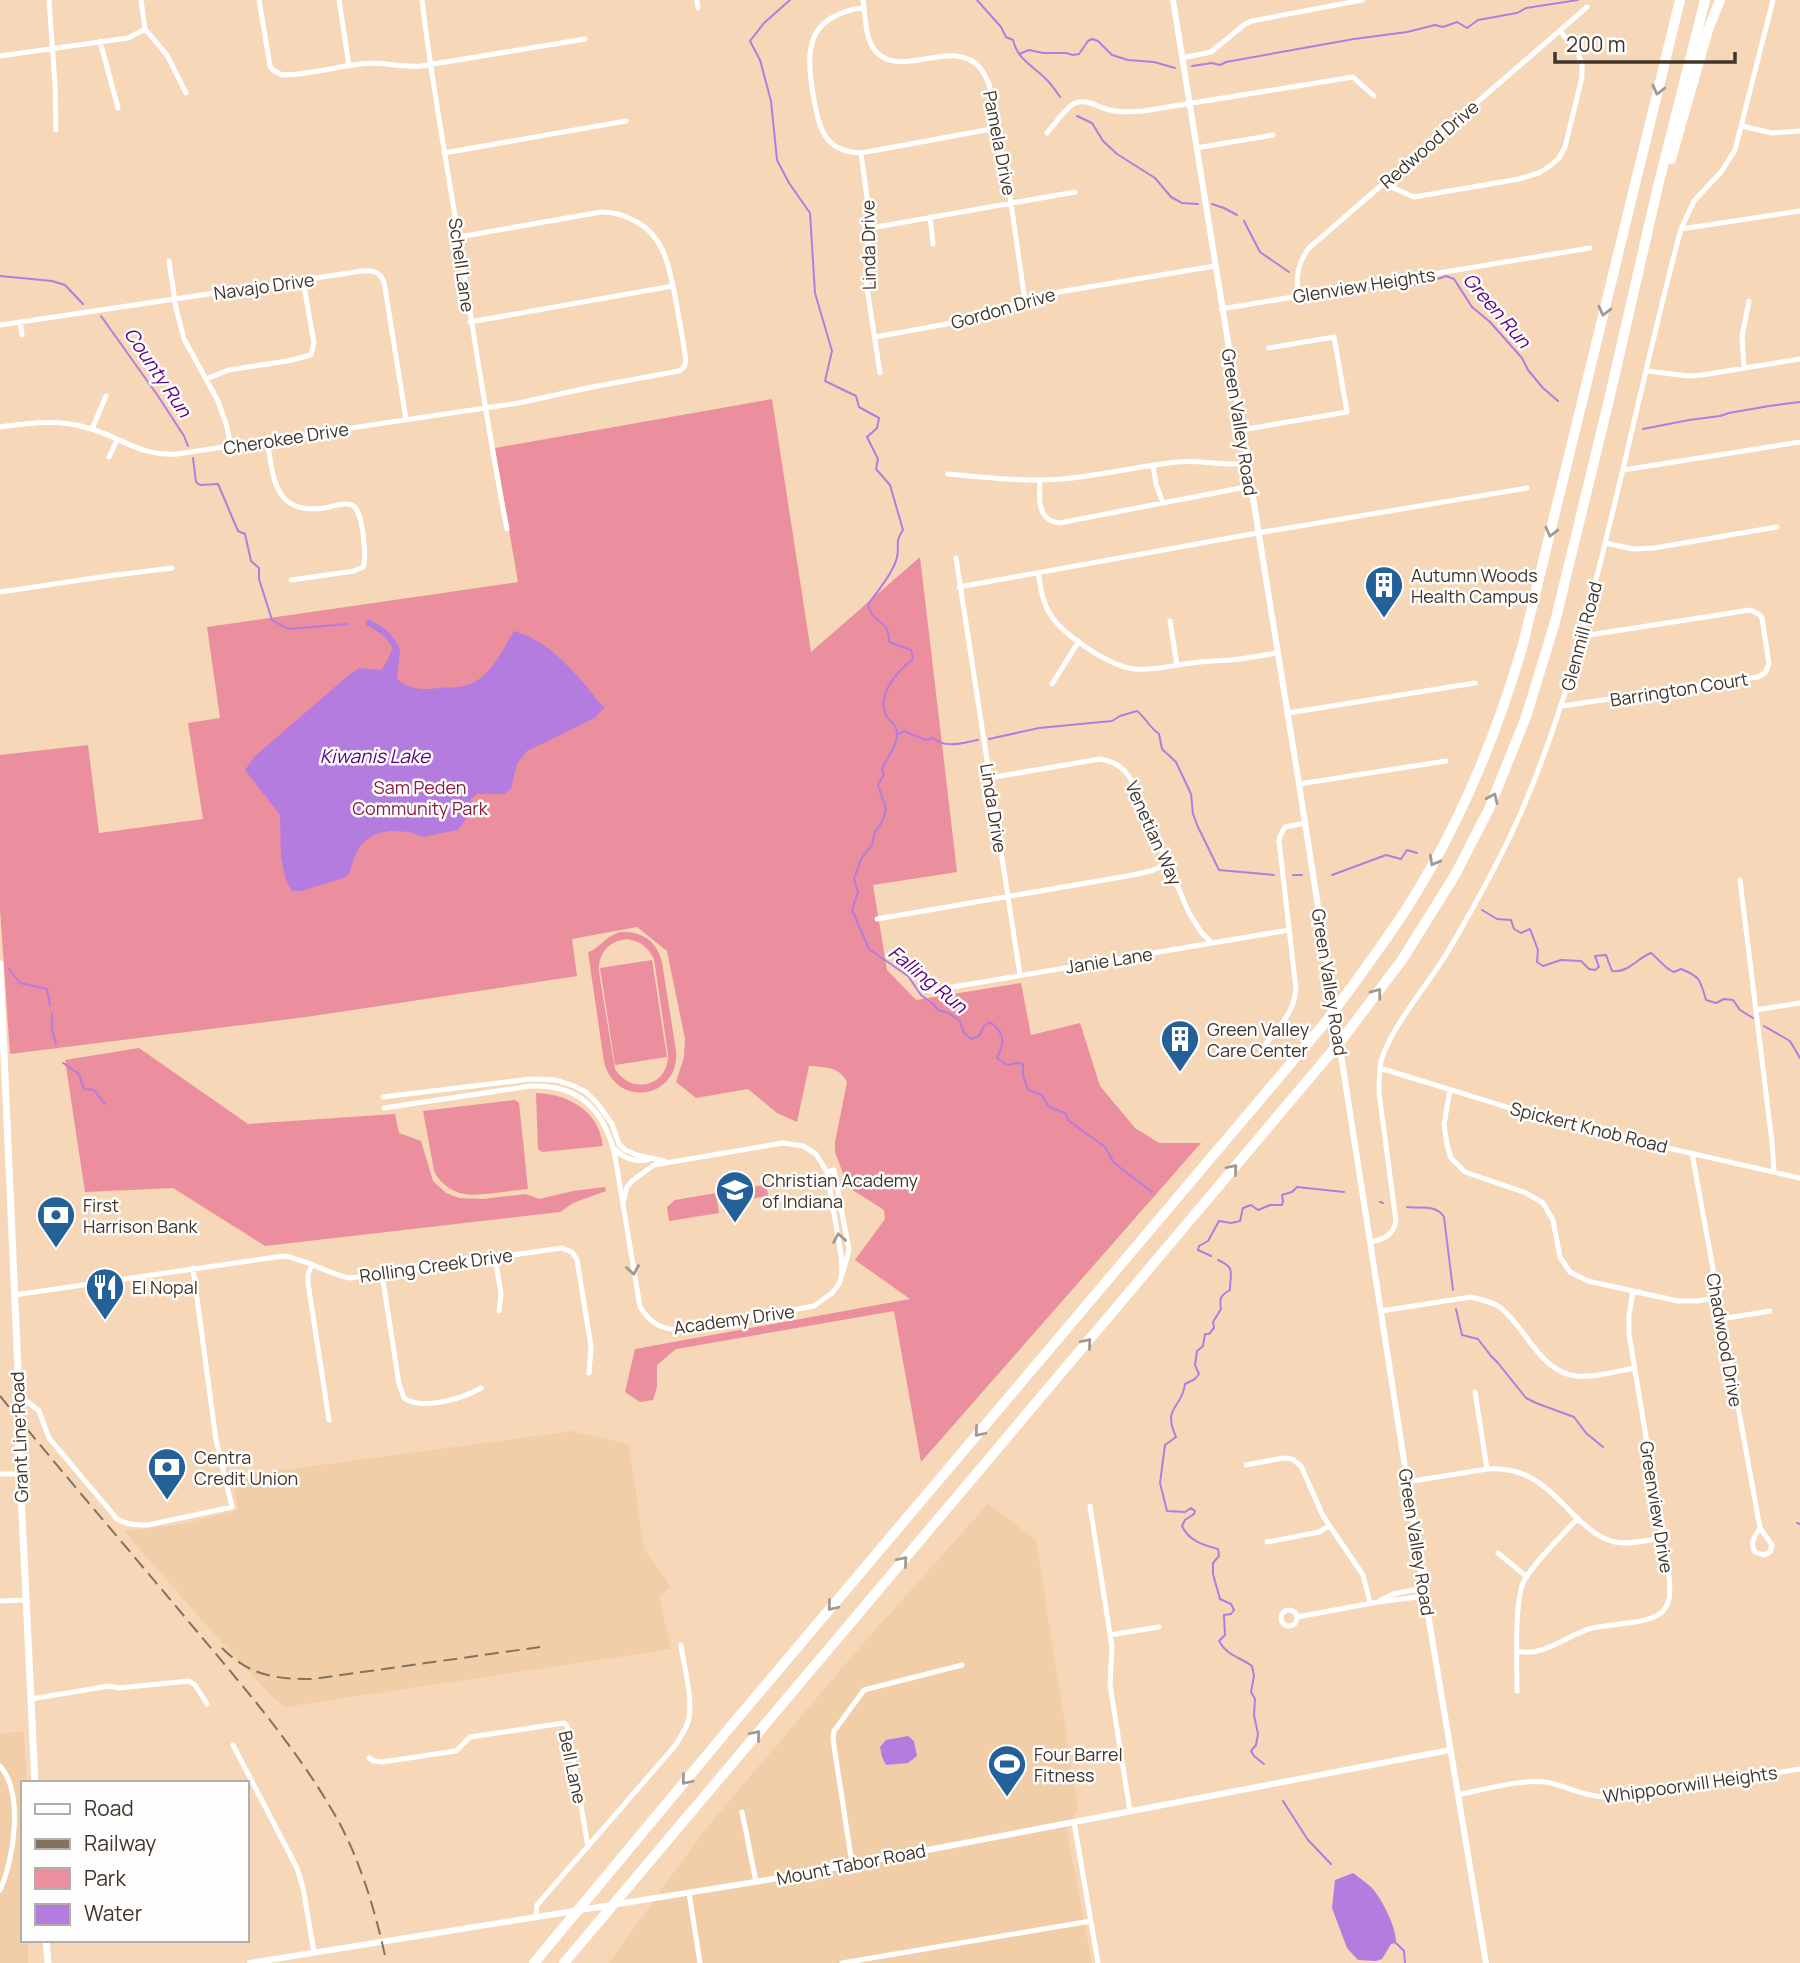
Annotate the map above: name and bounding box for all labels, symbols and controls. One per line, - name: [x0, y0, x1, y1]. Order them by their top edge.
- scale bar: [1555, 21, 1735, 65]
- text: 200 m: [1566, 30, 1626, 58]
- one-way arrow: [1652, 84, 1666, 96]
- street label: Pamela Drive: [978, 89, 1022, 197]
- street label: Redwood Drive: [1374, 94, 1484, 194]
- street label: Linda Drive: [855, 200, 881, 290]
- street label: Schell Lane: [444, 216, 480, 314]
- street label: Glenview Heights: [1291, 262, 1437, 308]
- street label: Navajo Drive: [212, 267, 316, 305]
- water label: Green Run: [1457, 267, 1537, 354]
- street label: Gordon Drive: [948, 282, 1058, 334]
- one-way arrow: [1598, 305, 1613, 317]
- water label: County Run: [118, 322, 198, 423]
- street label: Green Valley Road: [1217, 347, 1263, 497]
- street label: Cherokee Drive: [222, 416, 350, 460]
- one-way arrow: [1545, 526, 1559, 538]
- place label: Autumn Woods Health Campus: [1411, 563, 1538, 608]
- building icon: Autumn Woods Health Campus: [1363, 564, 1405, 619]
- street label: Glenmill Road: [1555, 579, 1607, 693]
- street label: Barrington Court: [1608, 666, 1750, 712]
- water label: Kiwanis Lake: [320, 743, 432, 769]
- street label: Linda Drive: [975, 761, 1013, 855]
- park label: Sam Peden Community Park: [352, 775, 489, 820]
- street label: Venetian Way: [1120, 777, 1188, 889]
- one-way arrow: [1485, 793, 1499, 805]
- one-way arrow: [1429, 853, 1442, 866]
- street label: Green Valley Road: [1307, 907, 1353, 1057]
- water label: Falling Run: [883, 939, 973, 1019]
- street label: Janie Lane: [1064, 941, 1154, 979]
- one-way arrow: [1369, 989, 1382, 1001]
- place label: Green Valley Care Center: [1207, 1017, 1310, 1062]
- building icon: Green Valley Care Center: [1159, 1018, 1201, 1073]
- street label: Spickert Knob Road: [1508, 1096, 1670, 1158]
- one-way arrow: [1225, 1165, 1237, 1178]
- place label: Christian Academy of Indiana: [762, 1168, 919, 1213]
- school or university icon: Christian Academy of Indiana: [714, 1169, 756, 1224]
- place label: First Harrison Bank: [83, 1193, 199, 1238]
- bank icon: First Harrison Bank: [35, 1194, 77, 1249]
- one-way arrow: [832, 1232, 847, 1244]
- street label: Rolling Creek Drive: [358, 1242, 514, 1288]
- one-way arrow: [626, 1264, 641, 1276]
- restaurant icon: El Nopal: [84, 1266, 126, 1321]
- street label: Chadwood Drive: [1701, 1271, 1749, 1409]
- place label: El Nopal: [132, 1275, 198, 1299]
- street label: Academy Drive: [672, 1299, 796, 1339]
- one-way arrow: [1078, 1339, 1091, 1351]
- street label: Grant Line Road: [5, 1371, 33, 1503]
- one-way arrow: [974, 1424, 987, 1437]
- street label: Greenview Drive: [1635, 1439, 1679, 1575]
- place label: Centra Credit Union: [194, 1445, 298, 1490]
- bank icon: Centra Credit Union: [146, 1446, 188, 1501]
- street label: Green Valley Road: [1394, 1467, 1440, 1617]
- one-way arrow: [895, 1556, 907, 1569]
- one-way arrow: [828, 1598, 840, 1611]
- street label: Bell Lane: [554, 1728, 592, 1806]
- one-way arrow: [748, 1730, 760, 1743]
- place label: Four Barrel Fitness: [1034, 1742, 1123, 1787]
- sports icon: Four Barrel Fitness: [986, 1743, 1028, 1798]
- street label: Whippoorwill Heights: [1601, 1760, 1779, 1808]
- one-way arrow: [681, 1773, 694, 1785]
- legend: [21, 1781, 248, 1942]
- text: Road: [84, 1794, 134, 1822]
- text: Railway: [84, 1829, 156, 1857]
- street label: Mount Tabor Road: [774, 1838, 928, 1890]
- text: Park: [84, 1864, 126, 1892]
- text: Water: [84, 1899, 143, 1927]

